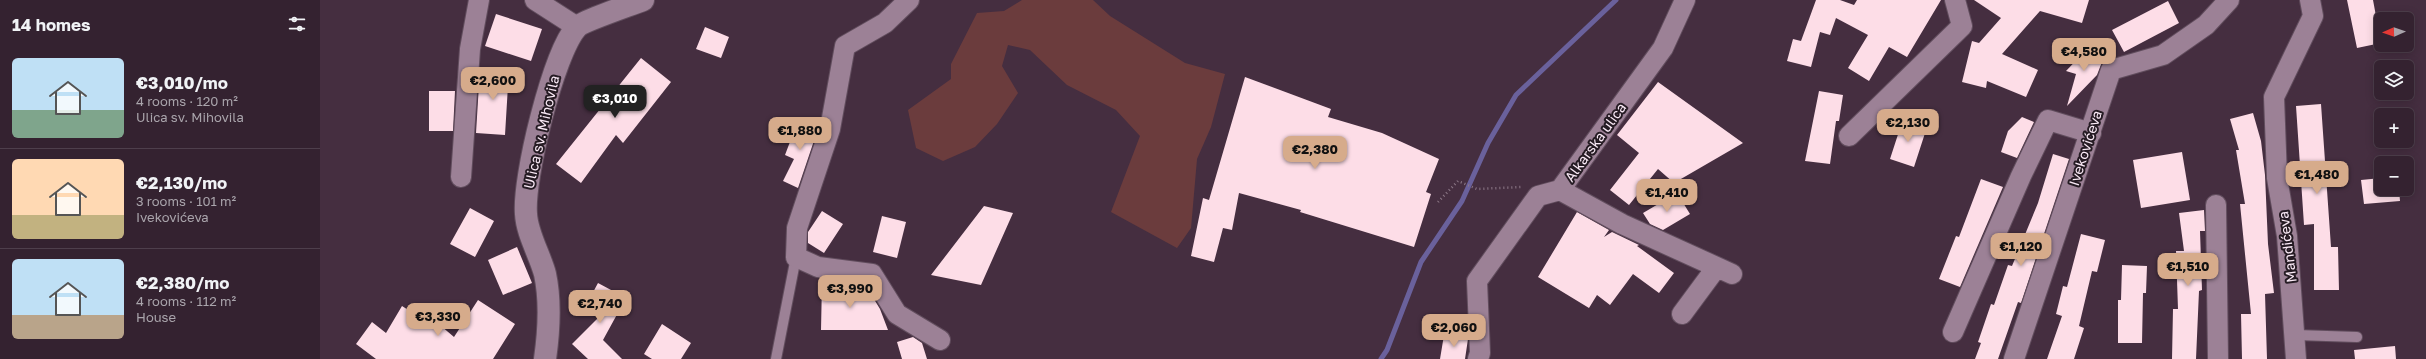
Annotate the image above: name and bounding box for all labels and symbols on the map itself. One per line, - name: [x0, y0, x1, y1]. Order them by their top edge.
- north arrow: [2374, 12, 2414, 52]
- pin: €4,580: [2051, 38, 2117, 72]
- pin: €2,600: [460, 67, 526, 101]
- street label: Ulica sv. Mihovila: [520, 74, 562, 190]
- pin: €3,010: [582, 85, 648, 119]
- street label: Alkarska ulica: [1561, 99, 1629, 185]
- street label: Ivekovićeva: [2065, 108, 2105, 188]
- pin: €2,130: [1875, 109, 1941, 143]
- pin: €1,880: [767, 117, 833, 151]
- pin: €2,380: [1282, 136, 1348, 170]
- pin: €1,480: [2284, 161, 2350, 195]
- pin: €1,410: [1634, 179, 1700, 213]
- street label: Mandićeva: [2274, 210, 2300, 284]
- pin: €1,120: [1988, 233, 2054, 267]
- pin: €1,510: [2155, 253, 2221, 287]
- pin: €3,990: [817, 275, 883, 309]
- pin: €2,740: [567, 290, 633, 324]
- pin: €3,330: [405, 303, 471, 337]
- pin: €2,060: [1421, 314, 1487, 348]

